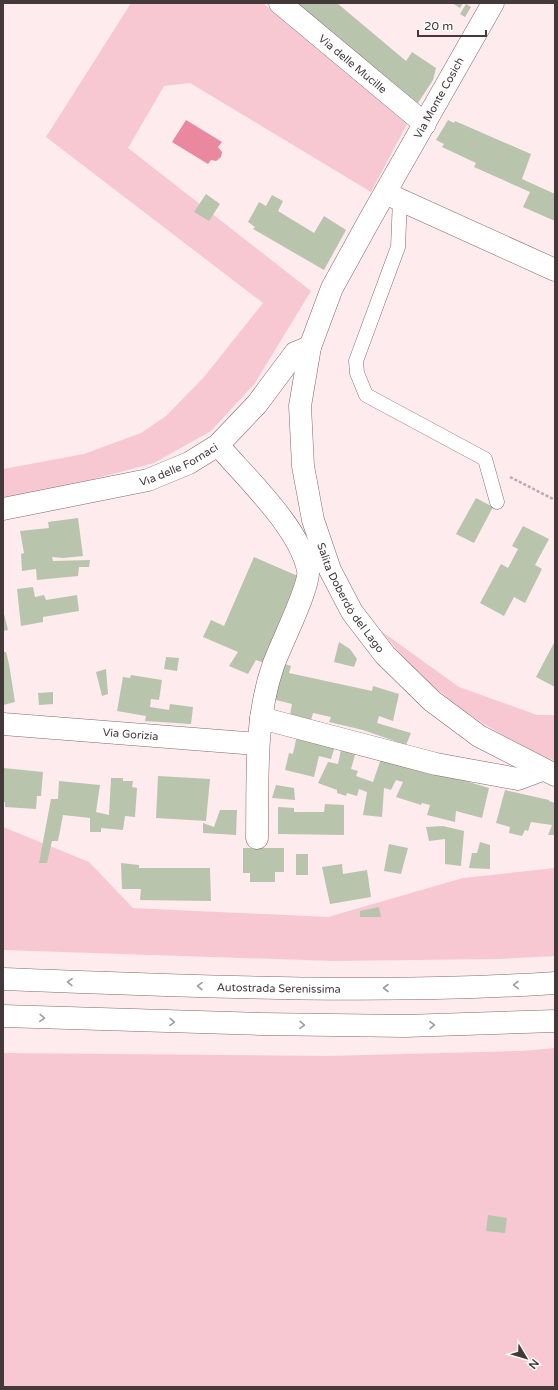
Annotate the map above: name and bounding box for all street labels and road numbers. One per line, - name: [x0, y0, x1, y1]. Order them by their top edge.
- street label: Via delle Mucille: [316, 32, 390, 96]
- street label: Via Monte Cosich: [411, 55, 467, 141]
- street label: Via delle Fornaci: [138, 440, 220, 488]
- street label: Salita Doberdò del Lago: [315, 541, 387, 655]
- street label: Via Gorizia: [102, 725, 159, 743]
- street label: Autostrada Serenissima: [217, 980, 341, 995]

